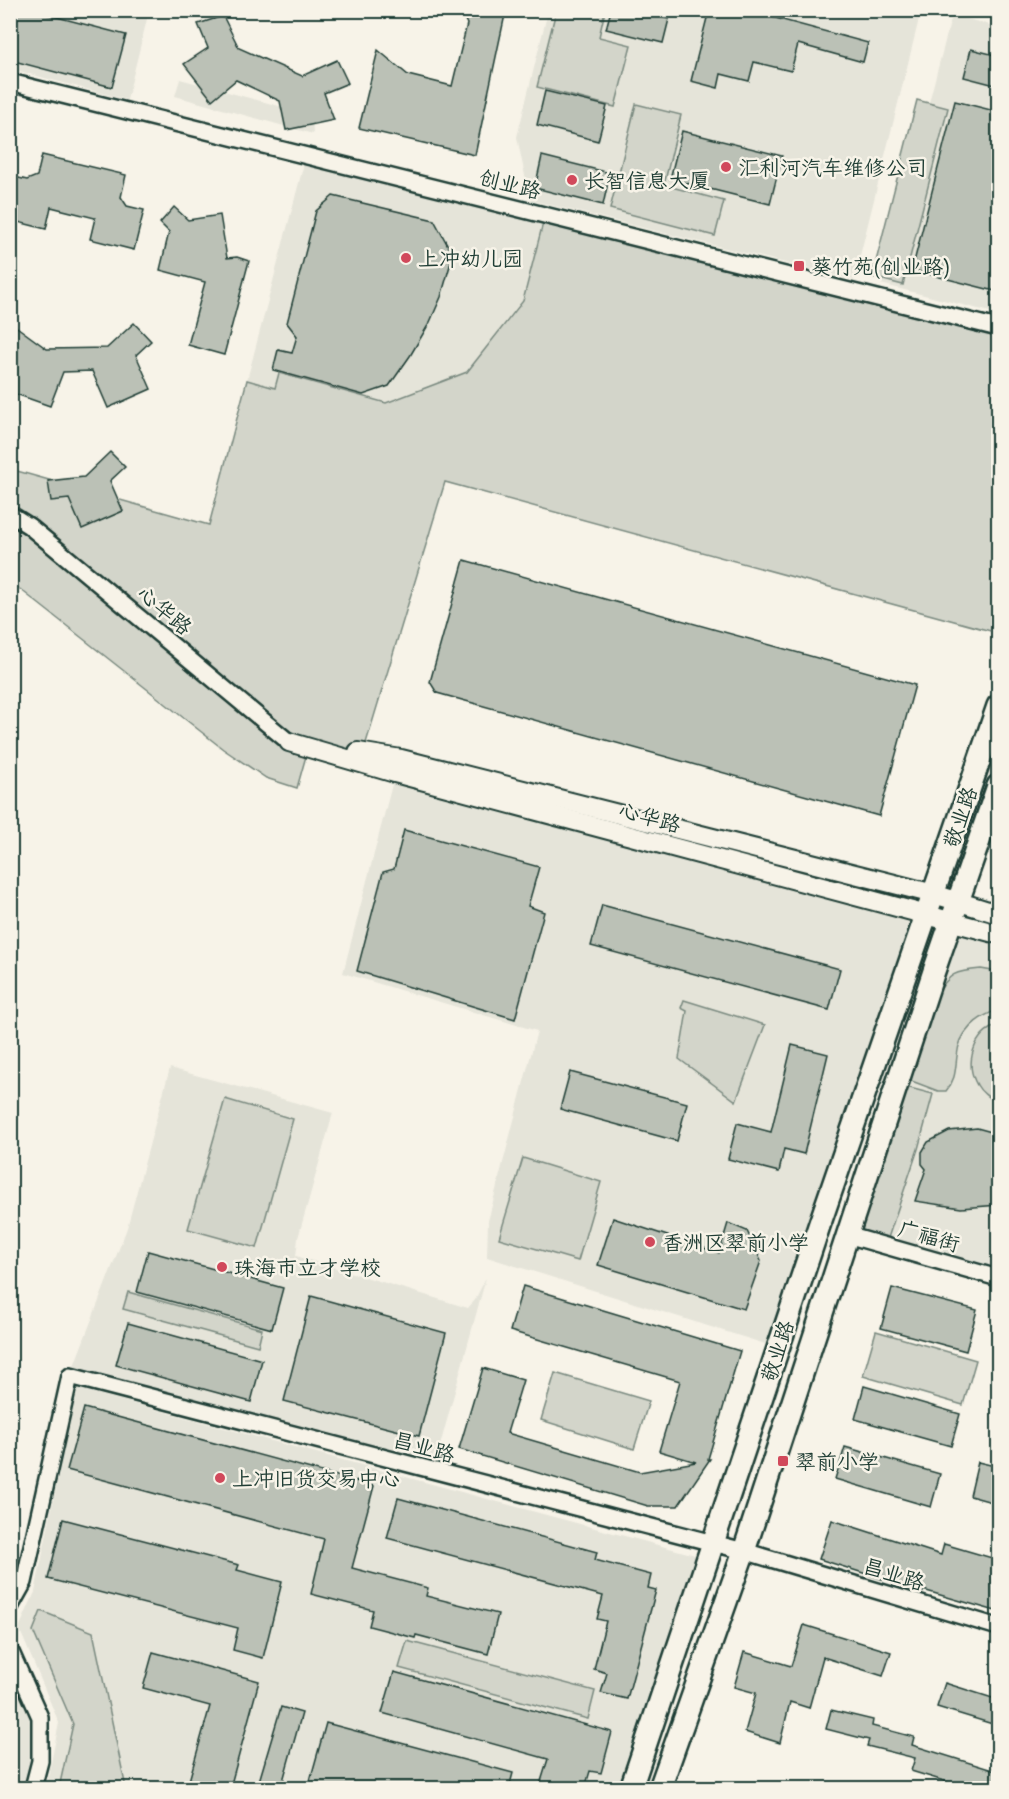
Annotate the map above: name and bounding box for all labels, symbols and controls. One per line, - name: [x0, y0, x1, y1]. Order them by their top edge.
- place label: 汇利河汽车维修公司: [738, 154, 927, 181]
- marker: 汇利河汽车维修公司: [719, 160, 733, 174]
- street label: 创业路: [476, 163, 544, 205]
- place label: 长智信息大厦: [584, 167, 710, 194]
- marker: 长智信息大厦: [565, 173, 579, 187]
- place label: 上冲幼儿园: [418, 245, 523, 272]
- marker: 上冲幼儿园: [399, 251, 413, 265]
- place label: 葵竹苑(创业路): [811, 253, 950, 280]
- marker: 葵竹苑(创业路): [792, 259, 806, 273]
- street label: 心华路: [132, 579, 198, 641]
- street label: 敬业路: [937, 783, 983, 851]
- street label: 心华路: [616, 796, 684, 838]
- street label: 广福街: [895, 1214, 963, 1258]
- place label: 香洲区翠前小学: [662, 1229, 809, 1256]
- marker: 香洲区翠前小学: [643, 1235, 657, 1249]
- place label: 珠海市立才学校: [234, 1254, 381, 1281]
- marker: 珠海市立才学校: [215, 1260, 229, 1274]
- street label: 敬业路: [754, 1317, 800, 1385]
- street label: 昌业路: [390, 1426, 458, 1468]
- place label: 翠前小学: [795, 1448, 879, 1475]
- marker: 翠前小学: [776, 1454, 790, 1468]
- place label: 上冲旧货交易中心: [232, 1465, 400, 1492]
- marker: 上冲旧货交易中心: [213, 1471, 227, 1485]
- street label: 昌业路: [860, 1552, 928, 1596]

